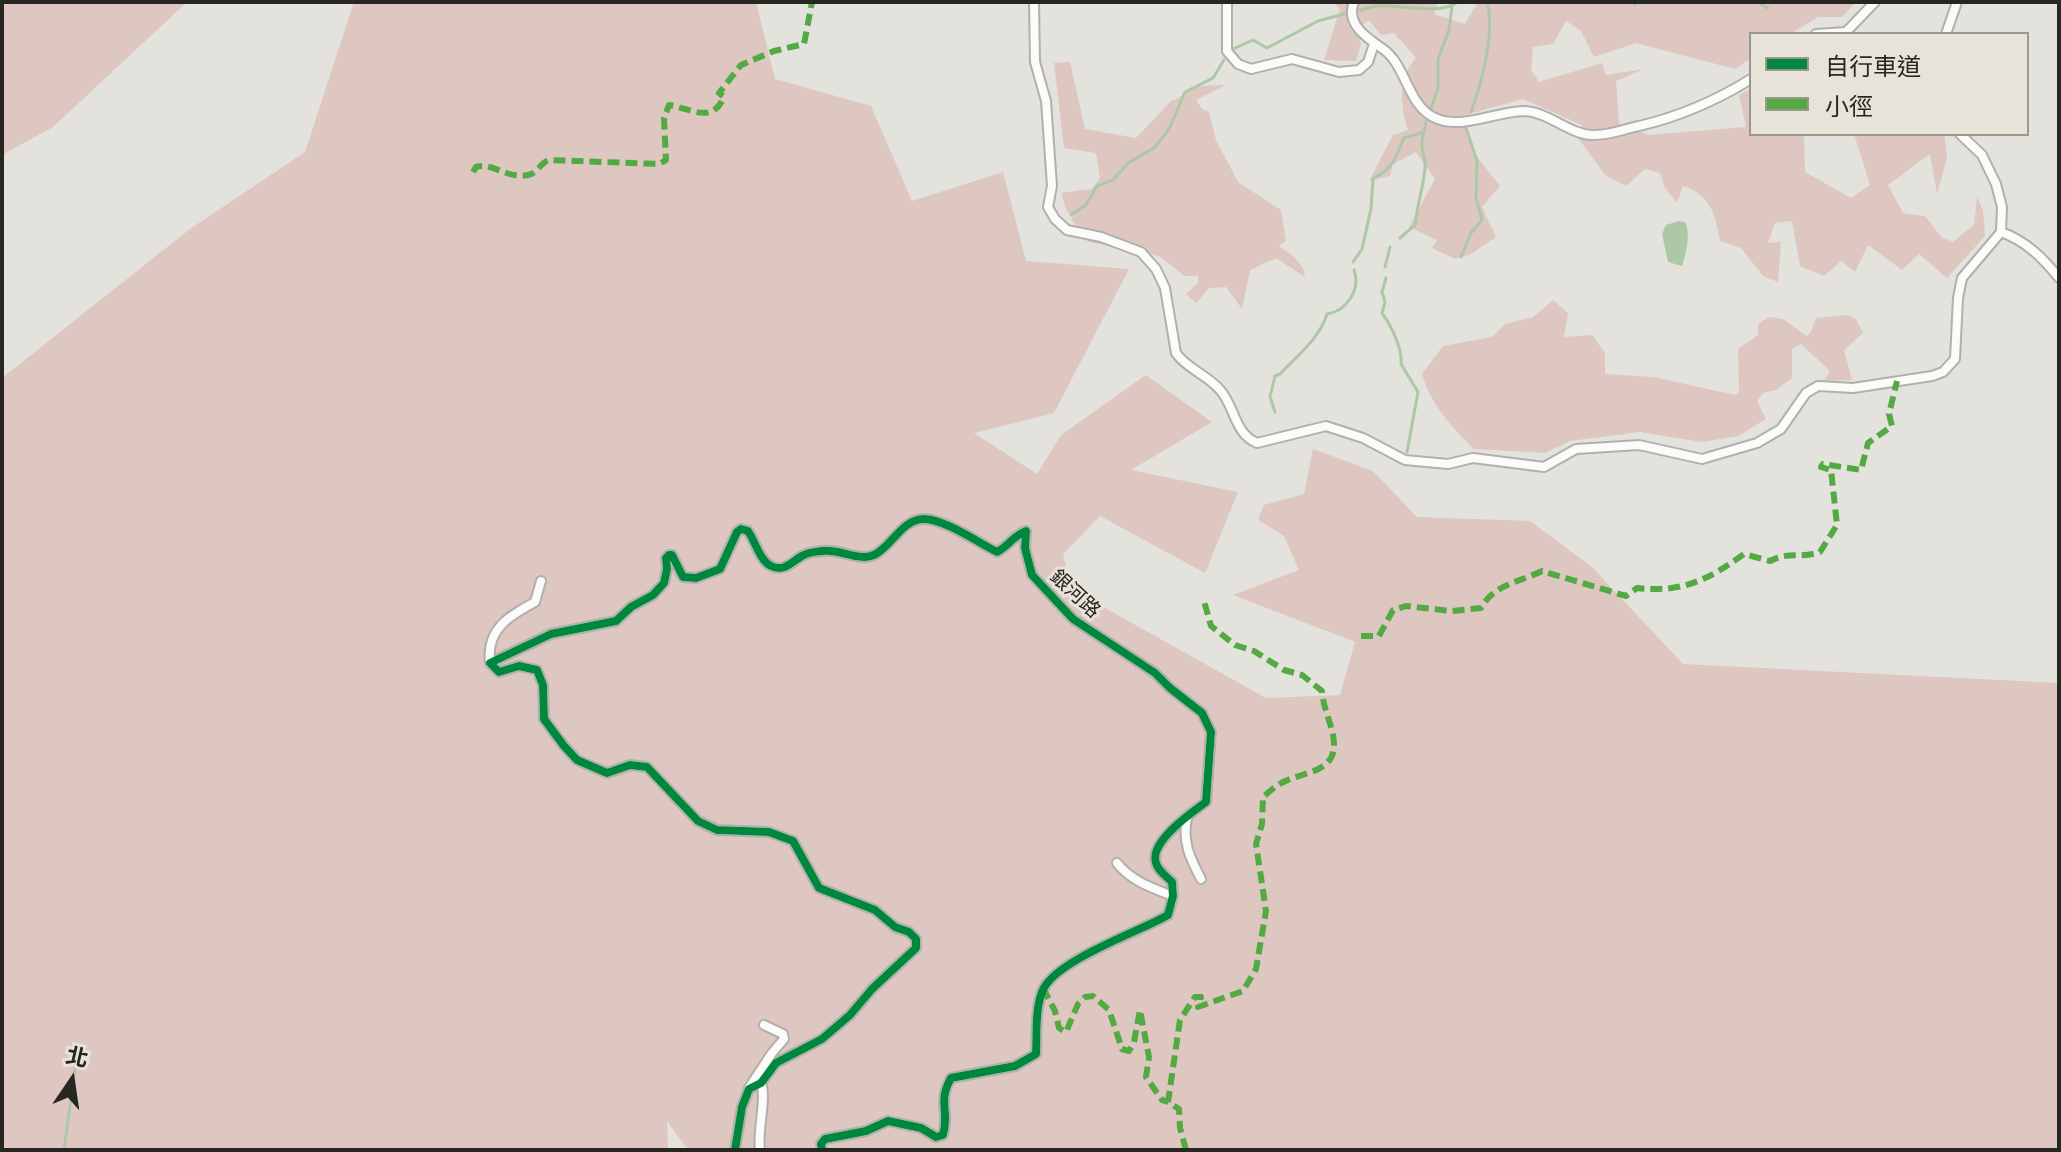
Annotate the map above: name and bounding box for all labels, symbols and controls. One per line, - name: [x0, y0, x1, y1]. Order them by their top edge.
- legend: [1749, 32, 2029, 136]
- text: 自行車道: [1825, 52, 1921, 81]
- text: 小徑: [1825, 92, 1873, 121]
- street label: 銀河路: [1045, 565, 1105, 623]
- north arrow: [32, 1040, 112, 1120]
- text: 北: [64, 1041, 91, 1072]

